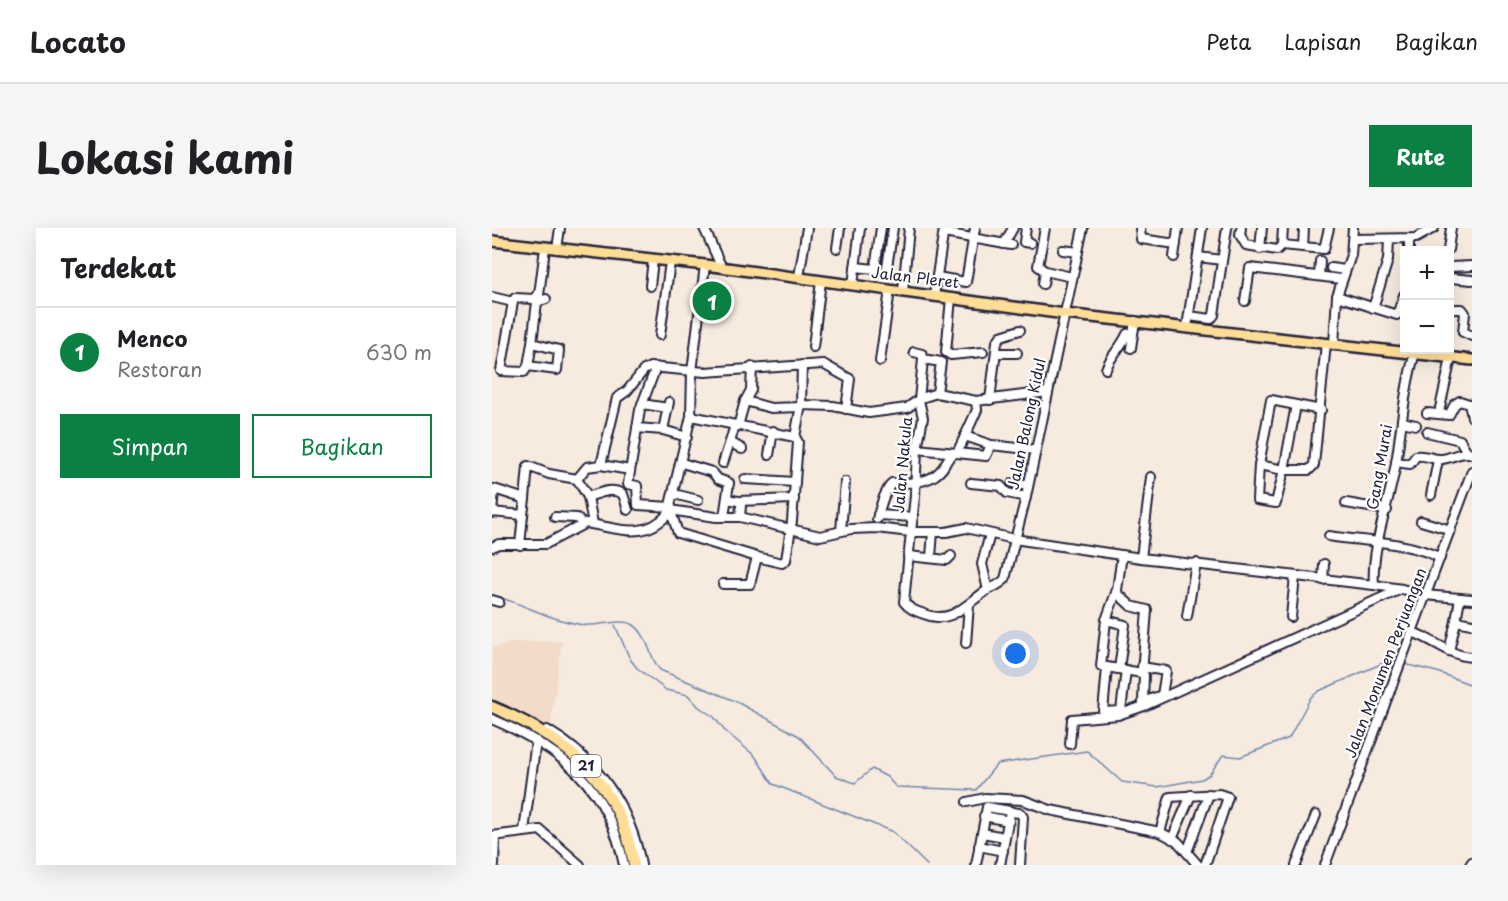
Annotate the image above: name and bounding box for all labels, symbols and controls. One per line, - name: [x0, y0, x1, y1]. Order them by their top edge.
- text: Locato: [30, 20, 126, 63]
- text: Peta: [1206, 25, 1251, 57]
- text: Lapisan: [1284, 25, 1362, 57]
- text: Bagikan: [1395, 25, 1478, 57]
- text: Lokasi kami: [36, 125, 294, 188]
- button: Rute: [1369, 125, 1472, 187]
- map controls: [1400, 246, 1454, 354]
- button: +: [1400, 246, 1454, 300]
- text: Terdekat: [60, 248, 177, 287]
- street label: Jalan Pleret: [870, 260, 960, 293]
- pin: 1: [692, 278, 732, 324]
- button: −: [1400, 300, 1454, 354]
- text: Menco: [117, 321, 187, 354]
- text: 1: [75, 337, 84, 367]
- text: 630 m: [366, 337, 432, 367]
- text: Restoran: [117, 354, 202, 384]
- street label: Jalan Balong Kidul: [1000, 356, 1051, 492]
- button: Simpan: [60, 414, 240, 478]
- button: Bagikan: [252, 414, 432, 478]
- street label: Jalan Nakula: [886, 416, 917, 514]
- street label: Gang Murai: [1360, 422, 1397, 511]
- street label: Jalan Monumen Perjuangan: [1338, 564, 1431, 761]
- your location: [1001, 639, 1030, 668]
- road number: 21: [571, 755, 601, 777]

